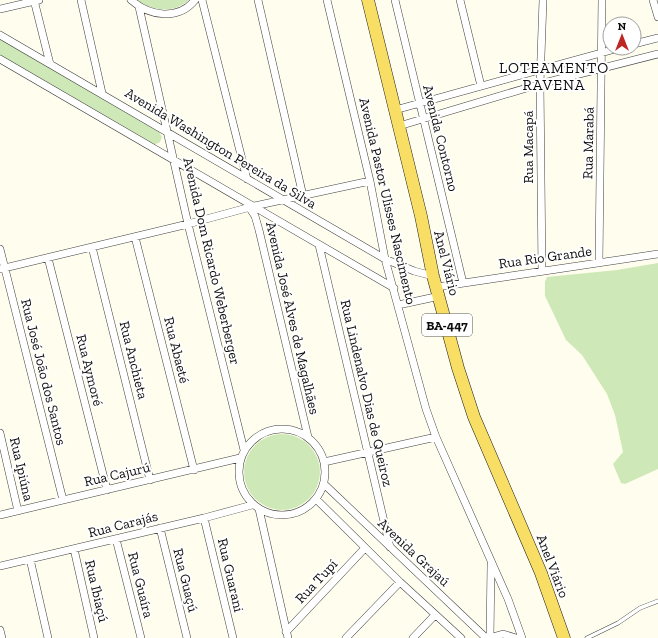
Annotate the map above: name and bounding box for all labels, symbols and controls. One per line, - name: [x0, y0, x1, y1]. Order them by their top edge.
- north arrow: [602, 16, 642, 56]
- text: N: [618, 20, 627, 33]
- district label: LOTEAMENTO RAVENA: [499, 59, 609, 94]
- street label: Avenida Contorno: [419, 83, 462, 193]
- street label: Avenida Washington Pereira da Silva: [122, 84, 320, 213]
- street label: Avenida Pastor Ulisses Nascimento: [355, 96, 420, 306]
- street label: Rua Marabá: [579, 106, 598, 179]
- street label: Rua Macapá: [520, 110, 537, 184]
- street label: Avenida Dom Ricardo Weberberger: [179, 156, 244, 366]
- street label: Avenida José Alves de Magalhães: [262, 220, 323, 416]
- street label: Anel Viário: [430, 229, 463, 297]
- street label: Rua Rio Grande: [497, 242, 593, 272]
- street label: Rua José João dos Santos: [17, 297, 70, 447]
- street label: Rua Lindenalvo Dias de Queiroz: [337, 298, 396, 489]
- road number: BA-447: [422, 314, 472, 336]
- street label: Rua Abaeté: [160, 315, 193, 385]
- street label: Rua Anchieta: [116, 319, 151, 401]
- street label: Rua Aymoré: [72, 332, 107, 408]
- street label: Rua Ipiúna: [6, 436, 37, 503]
- street label: Rua Cajurú: [82, 459, 152, 490]
- street label: Rua Carajás: [86, 508, 160, 541]
- street label: Avenida Grajaú: [374, 515, 453, 590]
- street label: Anel Viário: [533, 532, 572, 600]
- street label: Rua Guarani: [214, 537, 247, 614]
- street label: Rua Guaçú: [169, 546, 202, 614]
- street label: Rua Guaíra: [124, 550, 157, 620]
- street label: Rua Tupí: [292, 556, 341, 607]
- street label: Rua Ibiaçú: [81, 558, 112, 624]

